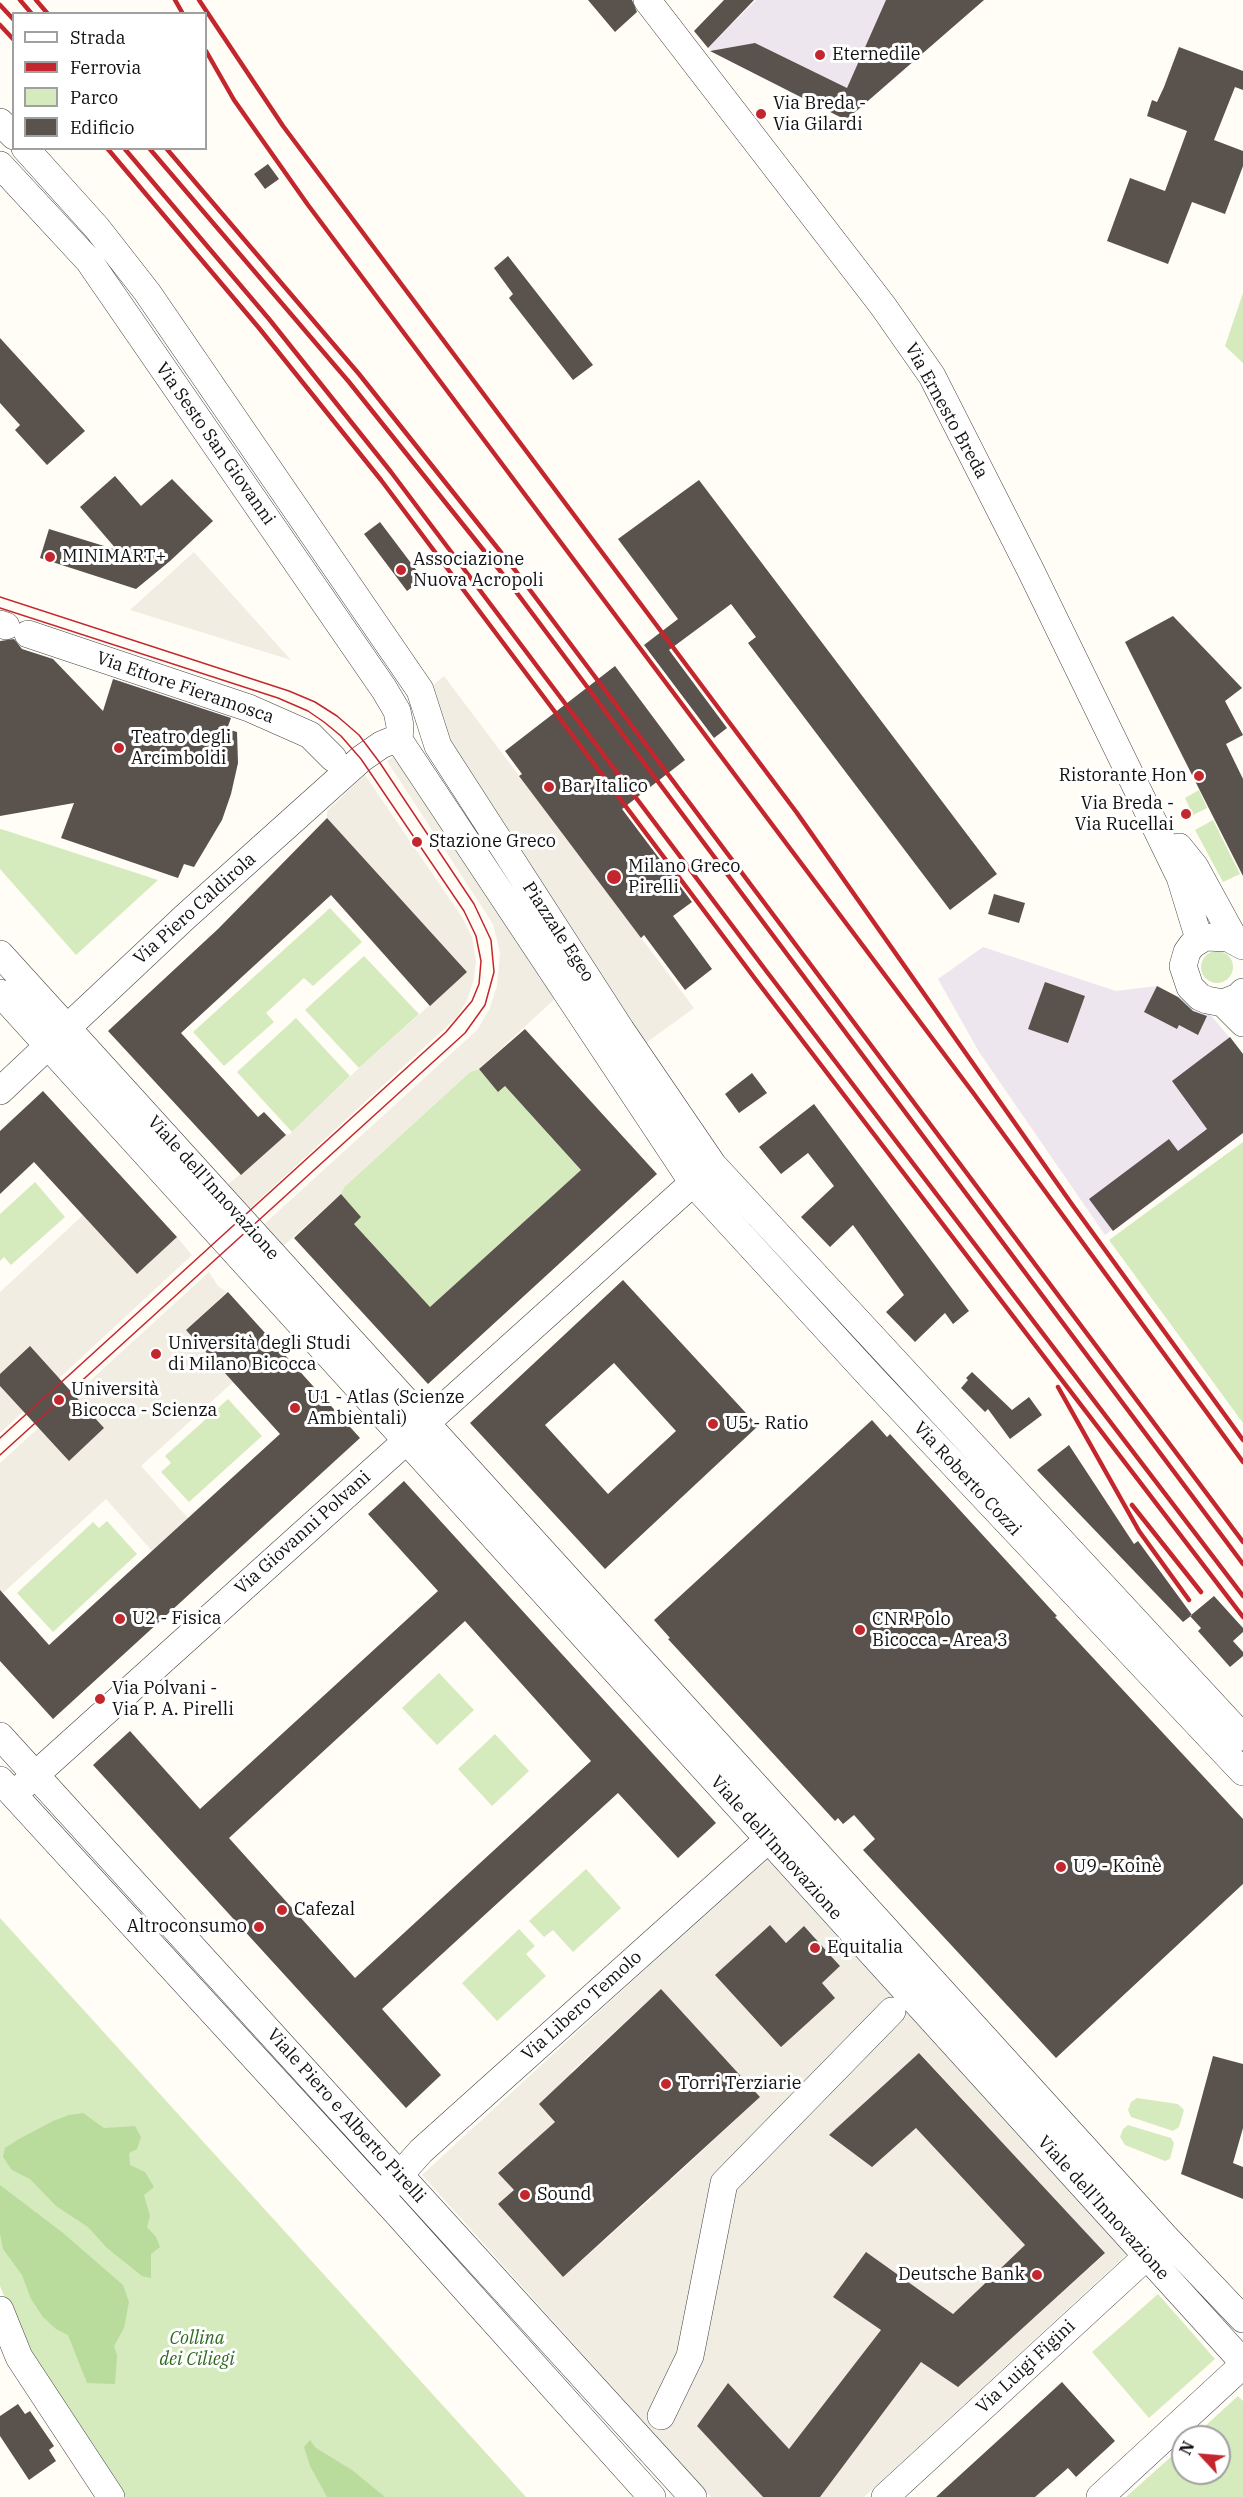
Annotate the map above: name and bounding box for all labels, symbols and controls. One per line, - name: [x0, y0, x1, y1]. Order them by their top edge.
- legend: [12, 12, 207, 150]
- text: Strada: [70, 26, 126, 49]
- place label: Eternedile: [832, 44, 921, 66]
- marker: Eternedile: [813, 48, 827, 62]
- text: Ferrovia: [70, 56, 141, 79]
- text: Parco: [70, 86, 118, 109]
- place label: Via Breda - Via Gilardi: [773, 93, 866, 136]
- marker: Via Breda - Via Gilardi: [754, 107, 768, 121]
- text: Edificio: [70, 116, 134, 139]
- street label: Via Ernesto Breda: [900, 339, 992, 483]
- street label: Via Sesto San Giovanni: [151, 359, 279, 529]
- place label: MINIMART+: [62, 546, 166, 568]
- place label: Associazione Nuova Acropoli: [413, 549, 544, 592]
- marker: MINIMART+: [43, 550, 57, 564]
- marker: Associazione Nuova Acropoli: [394, 563, 408, 577]
- street label: Via Ettore Fieramosca: [93, 647, 277, 729]
- place label: Teatro degli Arcimboldi: [131, 727, 232, 770]
- marker: Teatro degli Arcimboldi: [112, 741, 126, 755]
- place label: Ristorante Hon: [1059, 765, 1187, 787]
- marker: Ristorante Hon: [1192, 769, 1206, 783]
- place label: Bar Italico: [561, 776, 648, 798]
- marker: Bar Italico: [542, 780, 556, 794]
- place label: Via Breda - Via Rucellai: [1075, 793, 1174, 836]
- marker: Via Breda - Via Rucellai: [1179, 807, 1193, 821]
- place label: Stazione Greco: [429, 831, 556, 853]
- marker: Stazione Greco: [410, 835, 424, 849]
- street label: Via Piero Caldirola: [129, 849, 261, 969]
- place label: Milano Greco Pirelli: [628, 856, 740, 898]
- marker: Milano Greco Pirelli: [605, 868, 623, 886]
- street label: Piazzale Egeo: [518, 878, 598, 986]
- street label: Viale dell'Innovazione: [143, 1111, 283, 1265]
- place label: Università degli Studi di Milano Bicocca: [168, 1333, 351, 1376]
- marker: Università degli Studi di Milano Bicocca: [149, 1347, 163, 1361]
- place label: Università Bicocca - Scienza: [71, 1379, 217, 1422]
- place label: U1 - Atlas (Scienze Ambientali): [307, 1387, 464, 1430]
- marker: Università Bicocca - Scienza: [52, 1393, 66, 1407]
- marker: U1 - Atlas (Scienze Ambientali): [288, 1401, 302, 1415]
- place label: U5 - Ratio: [725, 1413, 808, 1435]
- marker: U5 - Ratio: [706, 1417, 720, 1431]
- street label: Via Roberto Cozzi: [909, 1417, 1025, 1541]
- street label: Via Giovanni Polvani: [231, 1467, 375, 1599]
- place label: U2 - Fisica: [132, 1608, 221, 1630]
- place label: CNR Polo Bicocca - Area 3: [872, 1609, 1008, 1652]
- marker: U2 - Fisica: [113, 1612, 127, 1626]
- marker: CNR Polo Bicocca - Area 3: [853, 1623, 867, 1637]
- place label: Via Polvani - Via P. A. Pirelli: [112, 1678, 234, 1720]
- marker: Via Polvani - Via P. A. Pirelli: [93, 1692, 107, 1706]
- street label: Viale dell'Innovazione: [706, 1771, 846, 1925]
- place label: U9 - Koinè: [1073, 1856, 1162, 1878]
- marker: U9 - Koinè: [1054, 1860, 1068, 1874]
- place label: Cafezal: [294, 1899, 355, 1921]
- marker: Cafezal: [275, 1903, 289, 1917]
- place label: Altroconsumo: [127, 1916, 247, 1938]
- marker: Altroconsumo: [252, 1920, 266, 1934]
- place label: Equitalia: [827, 1937, 903, 1959]
- marker: Equitalia: [808, 1941, 822, 1955]
- street label: Via Libero Temolo: [518, 1946, 646, 2066]
- street label: Viale Piero e Alberto Pirelli: [262, 2024, 430, 2208]
- place label: Torri Terziarie: [678, 2073, 801, 2095]
- marker: Torri Terziarie: [659, 2077, 673, 2091]
- street label: Viale dell'Innovazione: [1033, 2131, 1173, 2285]
- place label: Sound: [537, 2184, 591, 2206]
- marker: Sound: [518, 2188, 532, 2202]
- place label: Deutsche Bank: [898, 2264, 1025, 2286]
- marker: Deutsche Bank: [1030, 2268, 1044, 2282]
- street label: Via Luigi Figini: [972, 2316, 1080, 2418]
- park label: Collina dei Ciliegi: [159, 2328, 235, 2370]
- north arrow: [1171, 2425, 1231, 2485]
- text: N: [1175, 2438, 1198, 2458]

